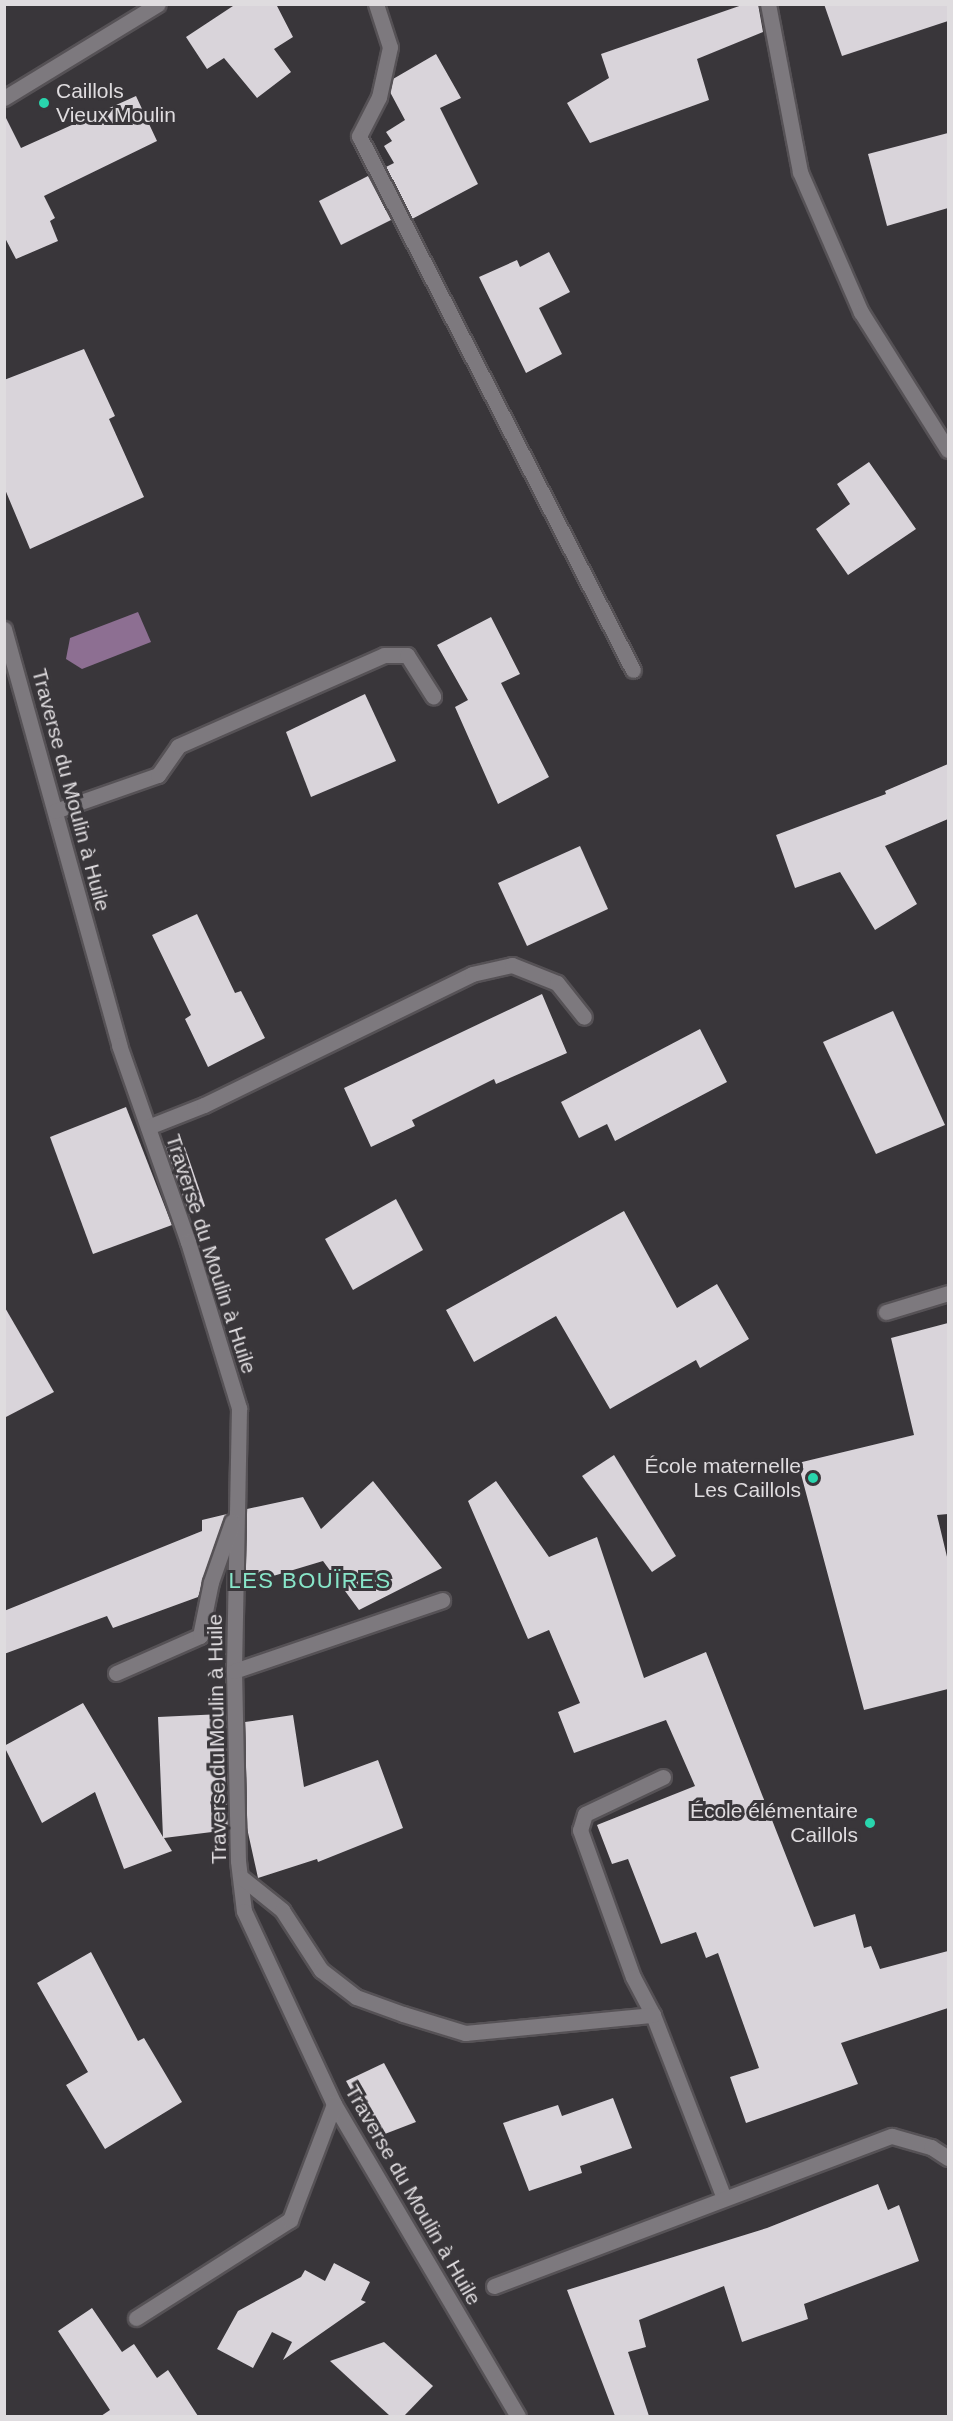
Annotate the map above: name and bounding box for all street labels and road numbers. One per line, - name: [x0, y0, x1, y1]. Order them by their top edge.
- street label: Traverse du Moulin à Huile: [26, 666, 116, 914]
- street label: Traverse du Moulin à Huile: [160, 1131, 262, 1377]
- street label: Traverse du Moulin à Huile: [202, 1614, 232, 1864]
- street label: Traverse du Moulin à Huile: [340, 2080, 486, 2310]

